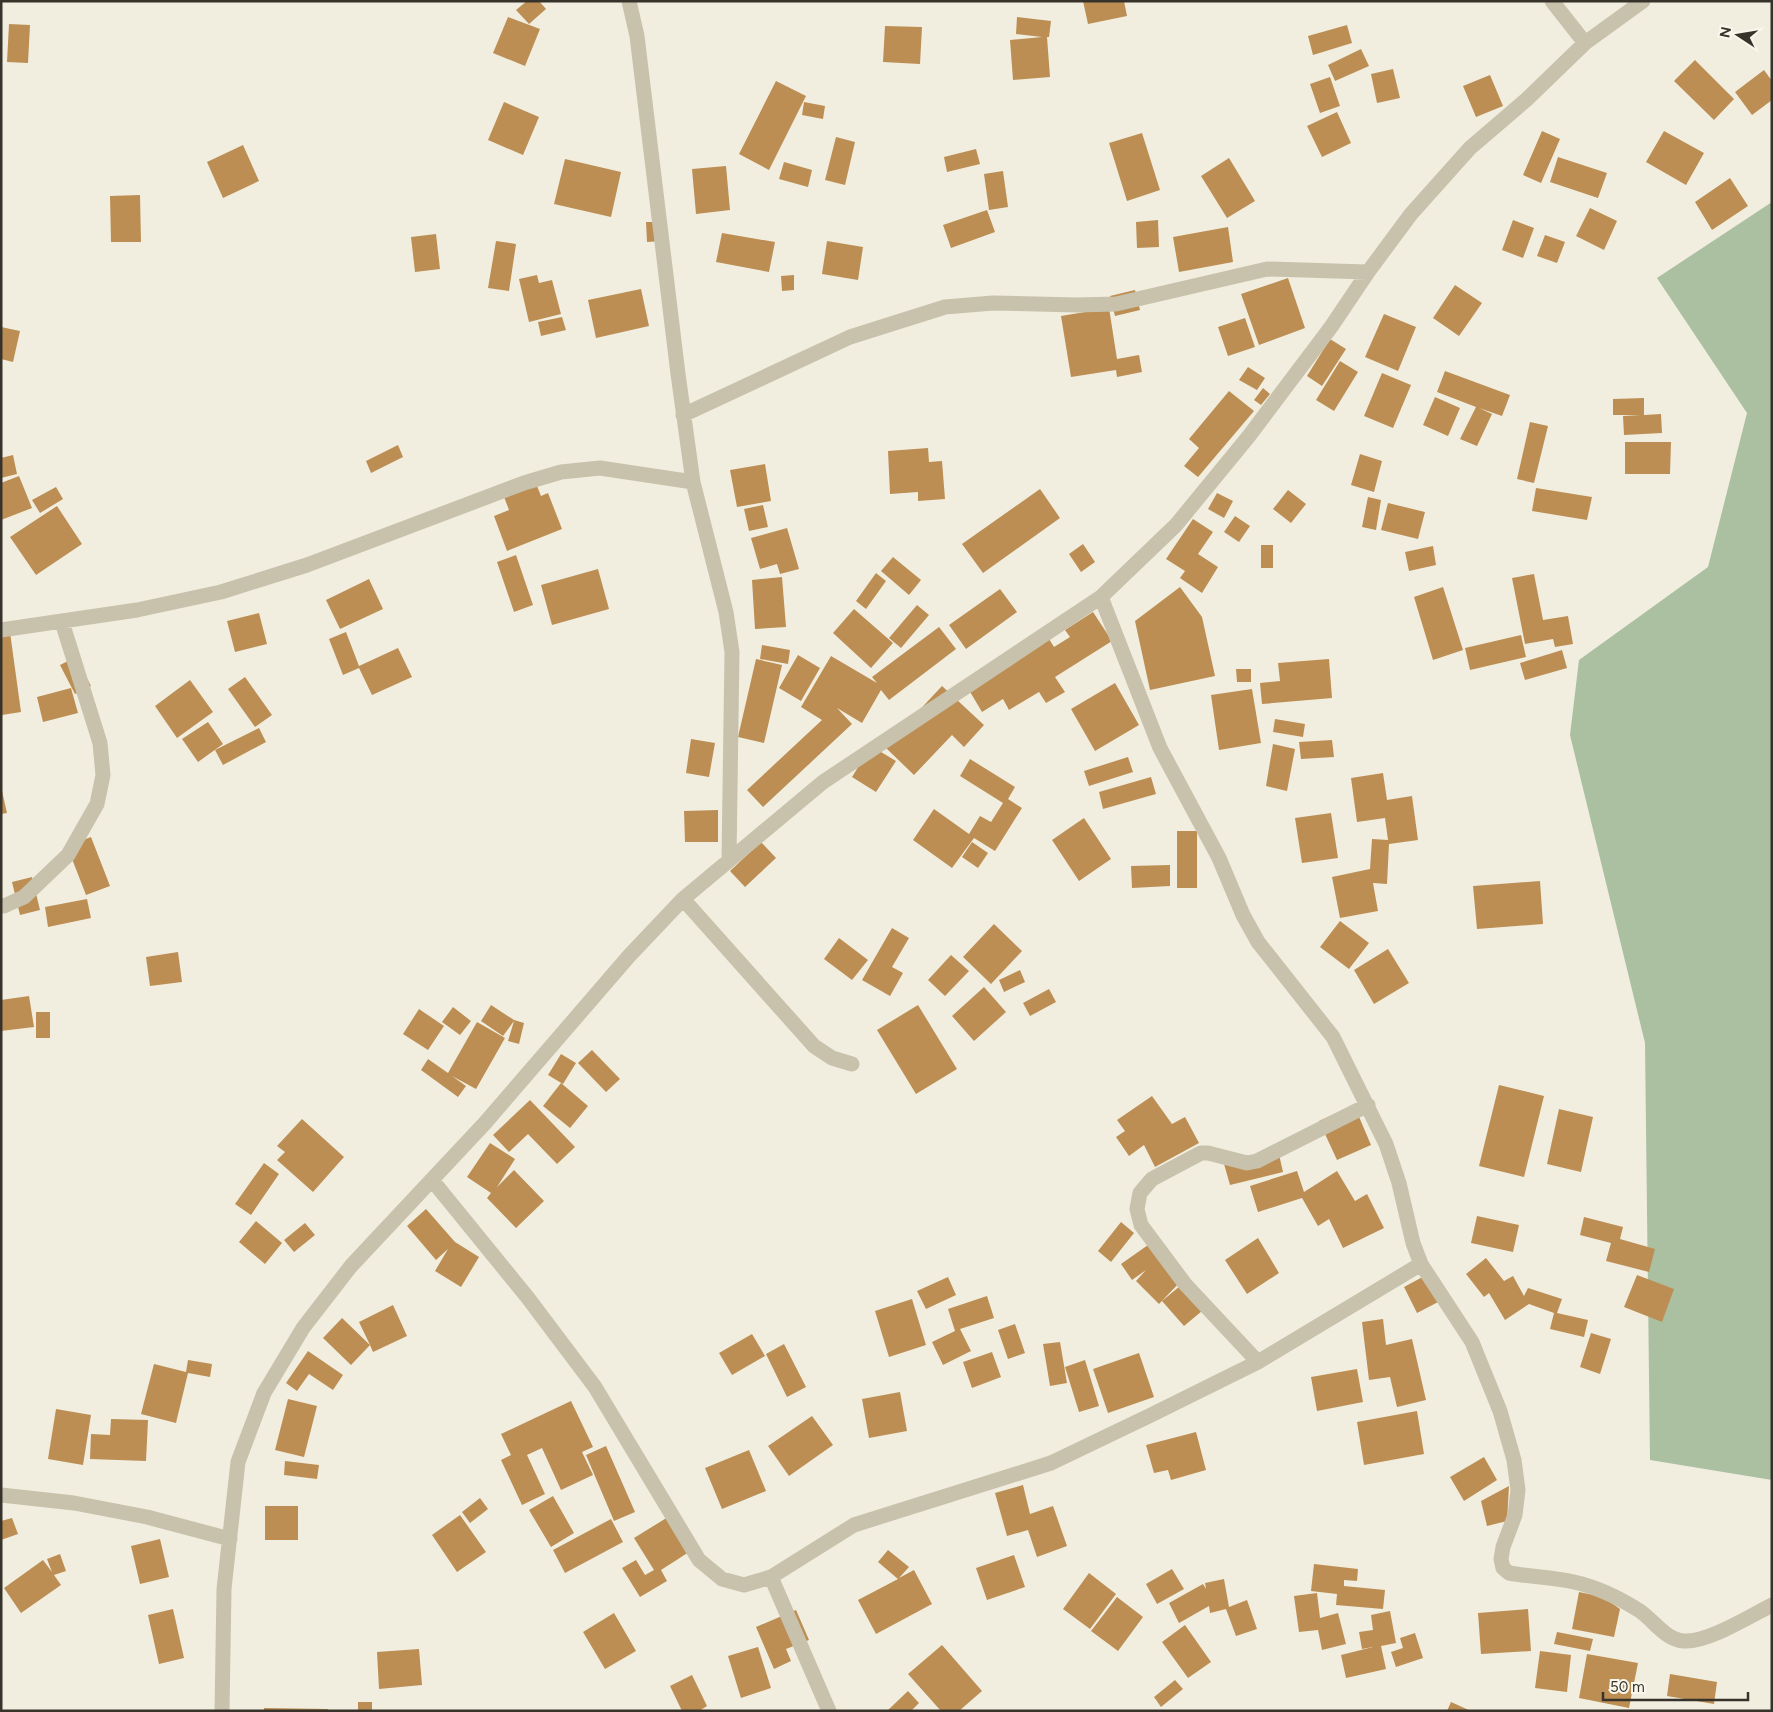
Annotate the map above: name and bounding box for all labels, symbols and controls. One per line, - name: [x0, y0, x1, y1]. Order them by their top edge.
- north arrow: [1713, 10, 1763, 60]
- text: N: [1716, 25, 1735, 39]
- scale bar: [1603, 1670, 1748, 1702]
- text: 50 m: [1610, 1678, 1645, 1696]

